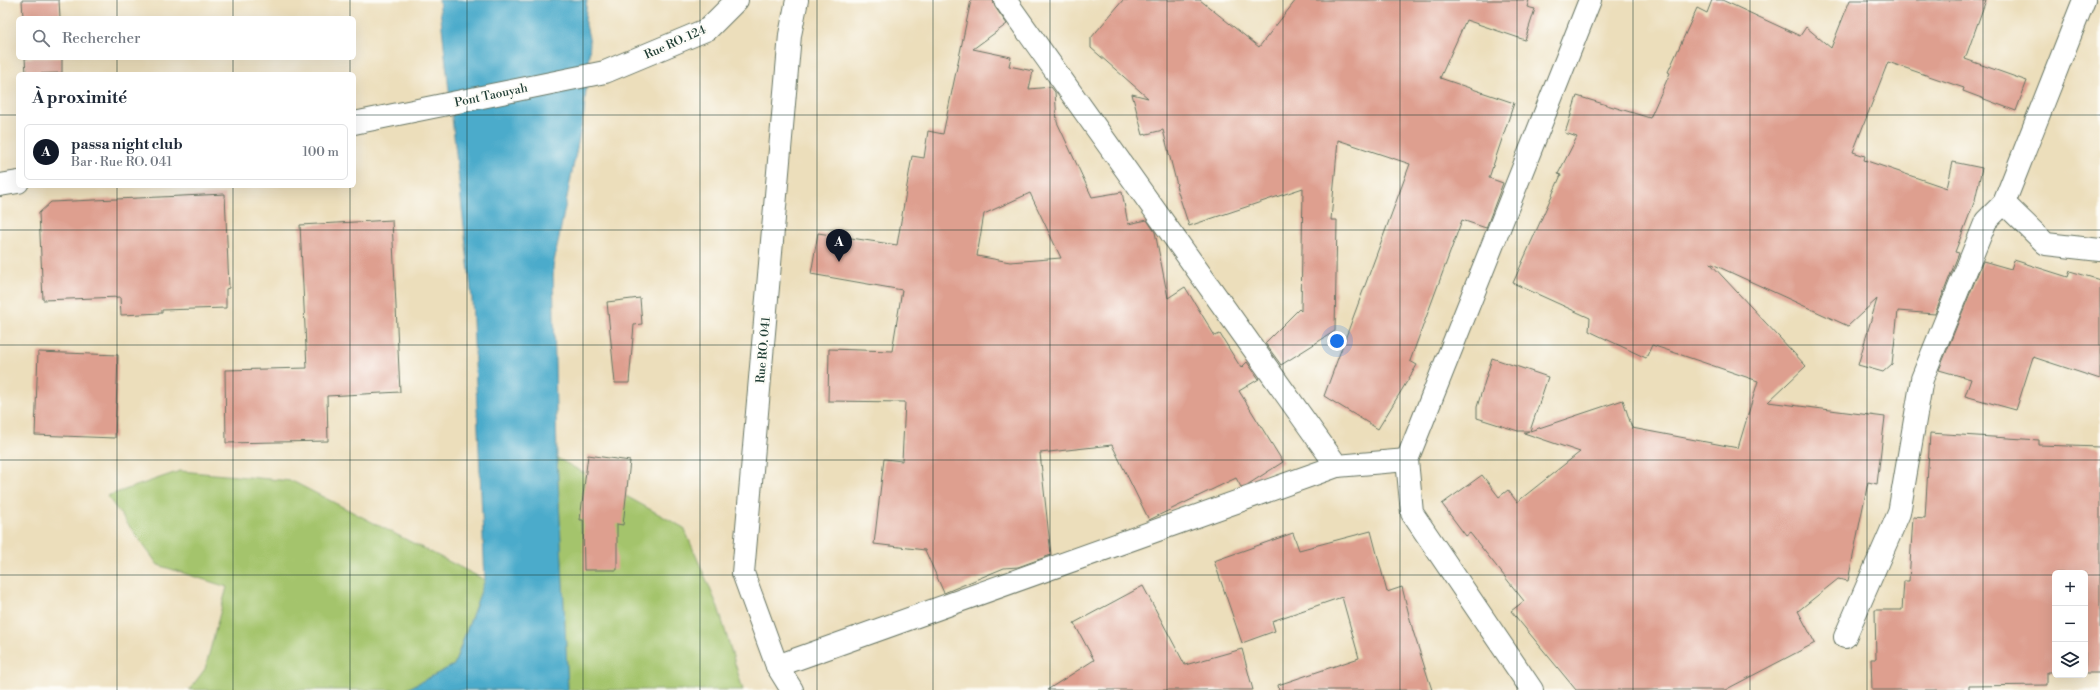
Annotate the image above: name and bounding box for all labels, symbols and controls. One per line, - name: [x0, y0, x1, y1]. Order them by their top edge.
- search box: [16, 16, 356, 60]
- street label: Rue RO. 124: [642, 22, 708, 63]
- icon: search: [30, 27, 52, 49]
- text: Rechercher: [62, 29, 141, 48]
- street label: Pont Taouyah: [453, 80, 529, 111]
- text: À proximité: [32, 87, 127, 109]
- text: passa night club: [71, 135, 183, 154]
- text: A: [41, 144, 51, 160]
- text: 100 m: [303, 144, 339, 160]
- text: Bar · Rue RO. 041: [71, 154, 172, 170]
- pin: A: [826, 229, 852, 262]
- street label: Rue RO. 041: [753, 315, 774, 384]
- your location: [1327, 331, 1347, 351]
- map controls: [2052, 570, 2088, 678]
- button: +: [2052, 570, 2088, 606]
- button: −: [2052, 606, 2088, 642]
- button: layers: [2052, 642, 2088, 678]

